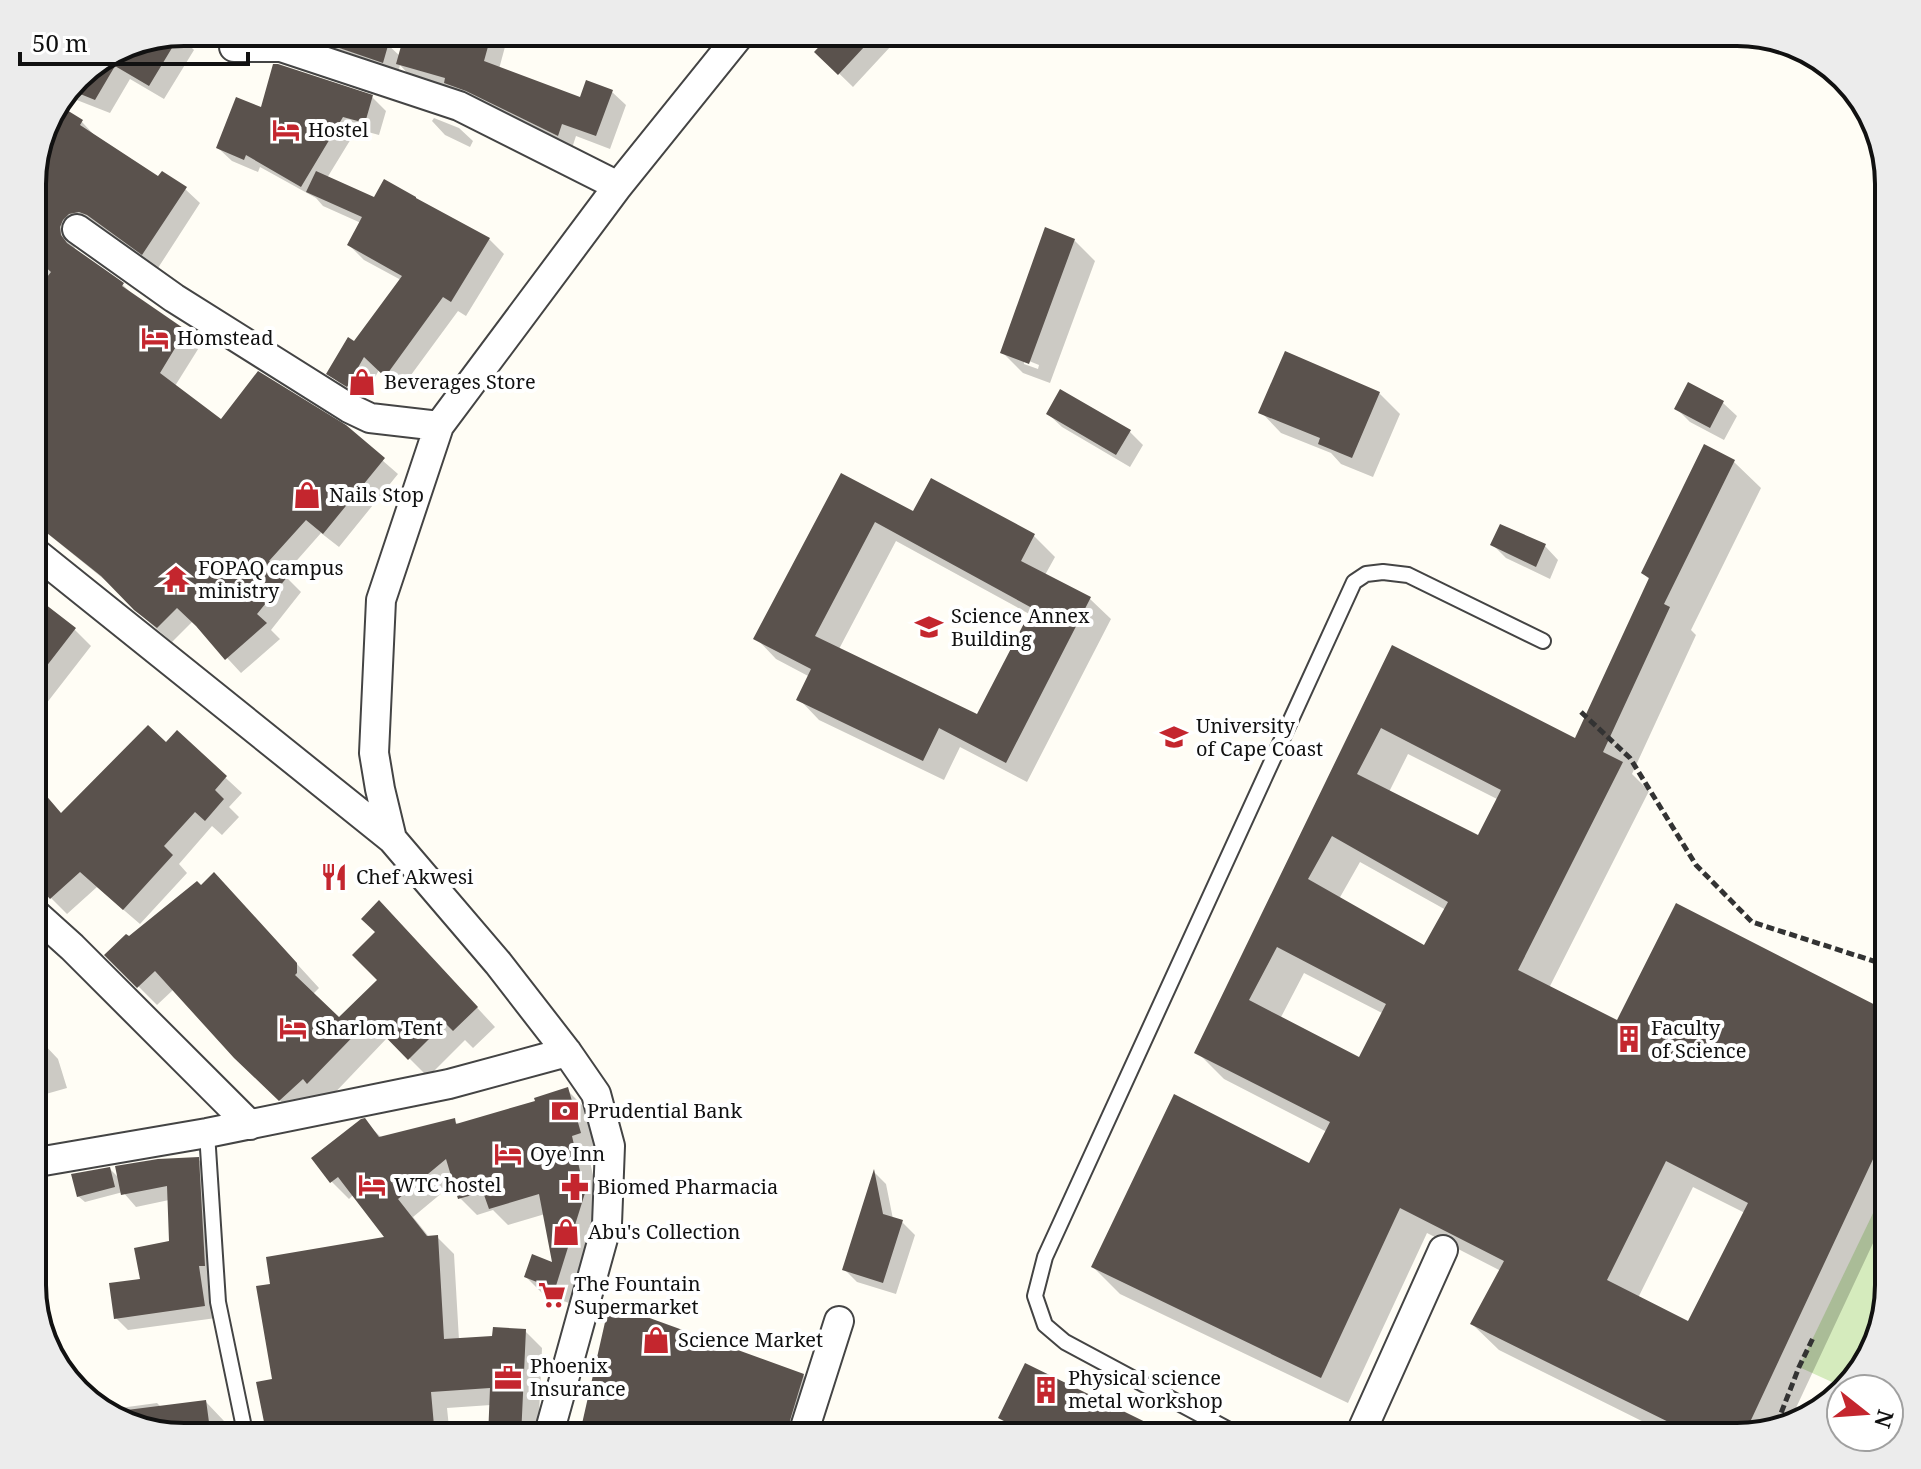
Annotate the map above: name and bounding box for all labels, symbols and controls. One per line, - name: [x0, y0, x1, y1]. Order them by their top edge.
- scale bar: [20, 16, 248, 66]
- text: 50 m: [32, 26, 88, 59]
- hotel icon: Hostel: [271, 115, 301, 145]
- place label: Hostel: [308, 116, 368, 143]
- hotel icon: Homstead: [140, 323, 170, 353]
- place label: Homstead: [177, 324, 274, 351]
- shop icon: Beverages Store: [347, 367, 377, 397]
- place label: Beverages Store: [384, 368, 536, 395]
- shop icon: Nails Stop: [292, 480, 322, 510]
- place label: Nails Stop: [329, 481, 424, 508]
- place label: FOPAQ campus ministry: [198, 554, 343, 604]
- temple icon: FOPAQ campus ministry: [161, 564, 191, 594]
- place label: Science Annex Building: [951, 602, 1090, 652]
- school or university icon: Science Annex Building: [914, 612, 944, 642]
- place label: University of Cape Coast: [1196, 712, 1323, 762]
- school or university icon: University of Cape Coast: [1159, 722, 1189, 752]
- restaurant icon: Chef Akwesi: [319, 862, 349, 892]
- place label: Chef Akwesi: [356, 863, 474, 890]
- hotel icon: Sharlom Tent: [278, 1013, 308, 1043]
- place label: Sharlom Tent: [315, 1014, 443, 1041]
- place label: Faculty of Science: [1651, 1014, 1746, 1064]
- building icon: Faculty of Science: [1614, 1024, 1644, 1054]
- bank icon: Prudential Bank: [550, 1096, 580, 1126]
- place label: Prudential Bank: [587, 1097, 742, 1124]
- hotel icon: Oye Inn: [493, 1139, 523, 1169]
- place label: Oye Inn: [530, 1140, 605, 1167]
- hotel icon: WTC hostel: [357, 1170, 387, 1200]
- place label: WTC hostel: [394, 1171, 501, 1198]
- pharmacy icon: Biomed Pharmacia: [560, 1172, 590, 1202]
- place label: Biomed Pharmacia: [597, 1173, 778, 1200]
- shop icon: Abu's Collection: [551, 1217, 581, 1247]
- place label: Abu's Collection: [588, 1218, 740, 1245]
- place label: The Fountain Supermarket: [574, 1270, 701, 1320]
- supermarket icon: The Fountain Supermarket: [537, 1280, 567, 1310]
- shop icon: Science Market: [641, 1325, 671, 1355]
- place label: Science Market: [678, 1326, 823, 1353]
- place label: Phoenix Insurance: [530, 1352, 626, 1402]
- office icon: Phoenix Insurance: [493, 1363, 523, 1393]
- place label: Physical science metal workshop: [1068, 1364, 1223, 1414]
- north arrow: [1825, 1373, 1905, 1453]
- building icon: Physical science metal workshop: [1031, 1375, 1061, 1405]
- text: N: [1868, 1406, 1902, 1432]

